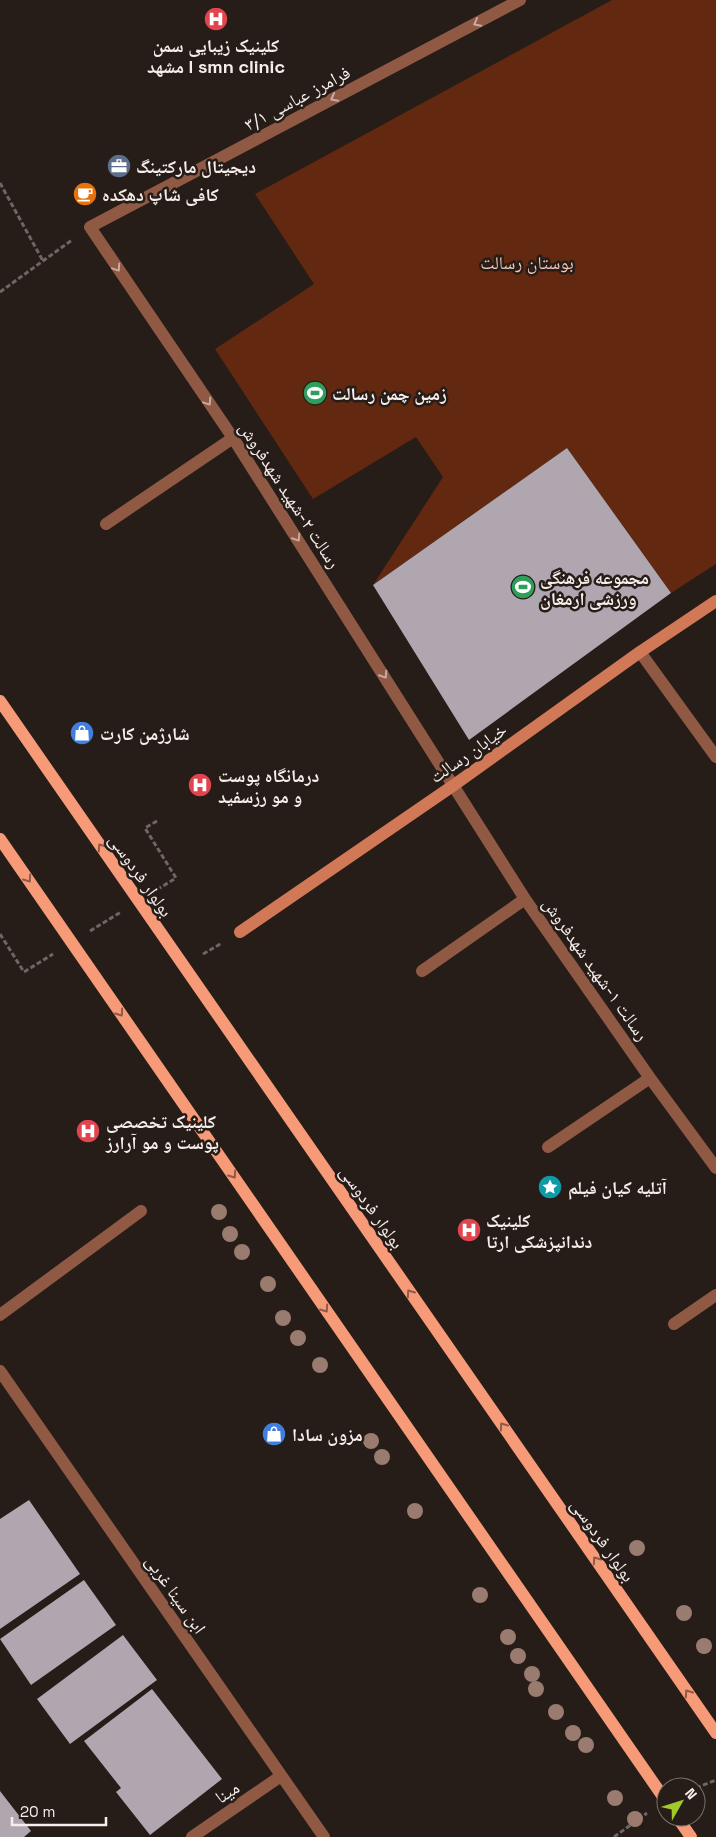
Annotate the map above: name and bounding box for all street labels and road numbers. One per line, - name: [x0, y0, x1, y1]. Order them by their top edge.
- street label: فرامرز عباسی ۳/۱: [240, 60, 354, 136]
- street label: رسالت ۲-شهید شهدفروش: [234, 418, 346, 573]
- street label: خیابان رسالت: [425, 718, 511, 788]
- street label: بولوار فردوسی: [104, 829, 178, 921]
- street label: رسالت ۱-شهید شهدفروش: [538, 893, 654, 1045]
- street label: بولوار فردوسی: [335, 1161, 409, 1253]
- street label: بولوار فردوسی: [566, 1494, 640, 1586]
- street label: ابن سینا غربی: [141, 1550, 211, 1638]
- street label: مینا: [210, 1776, 244, 1808]

